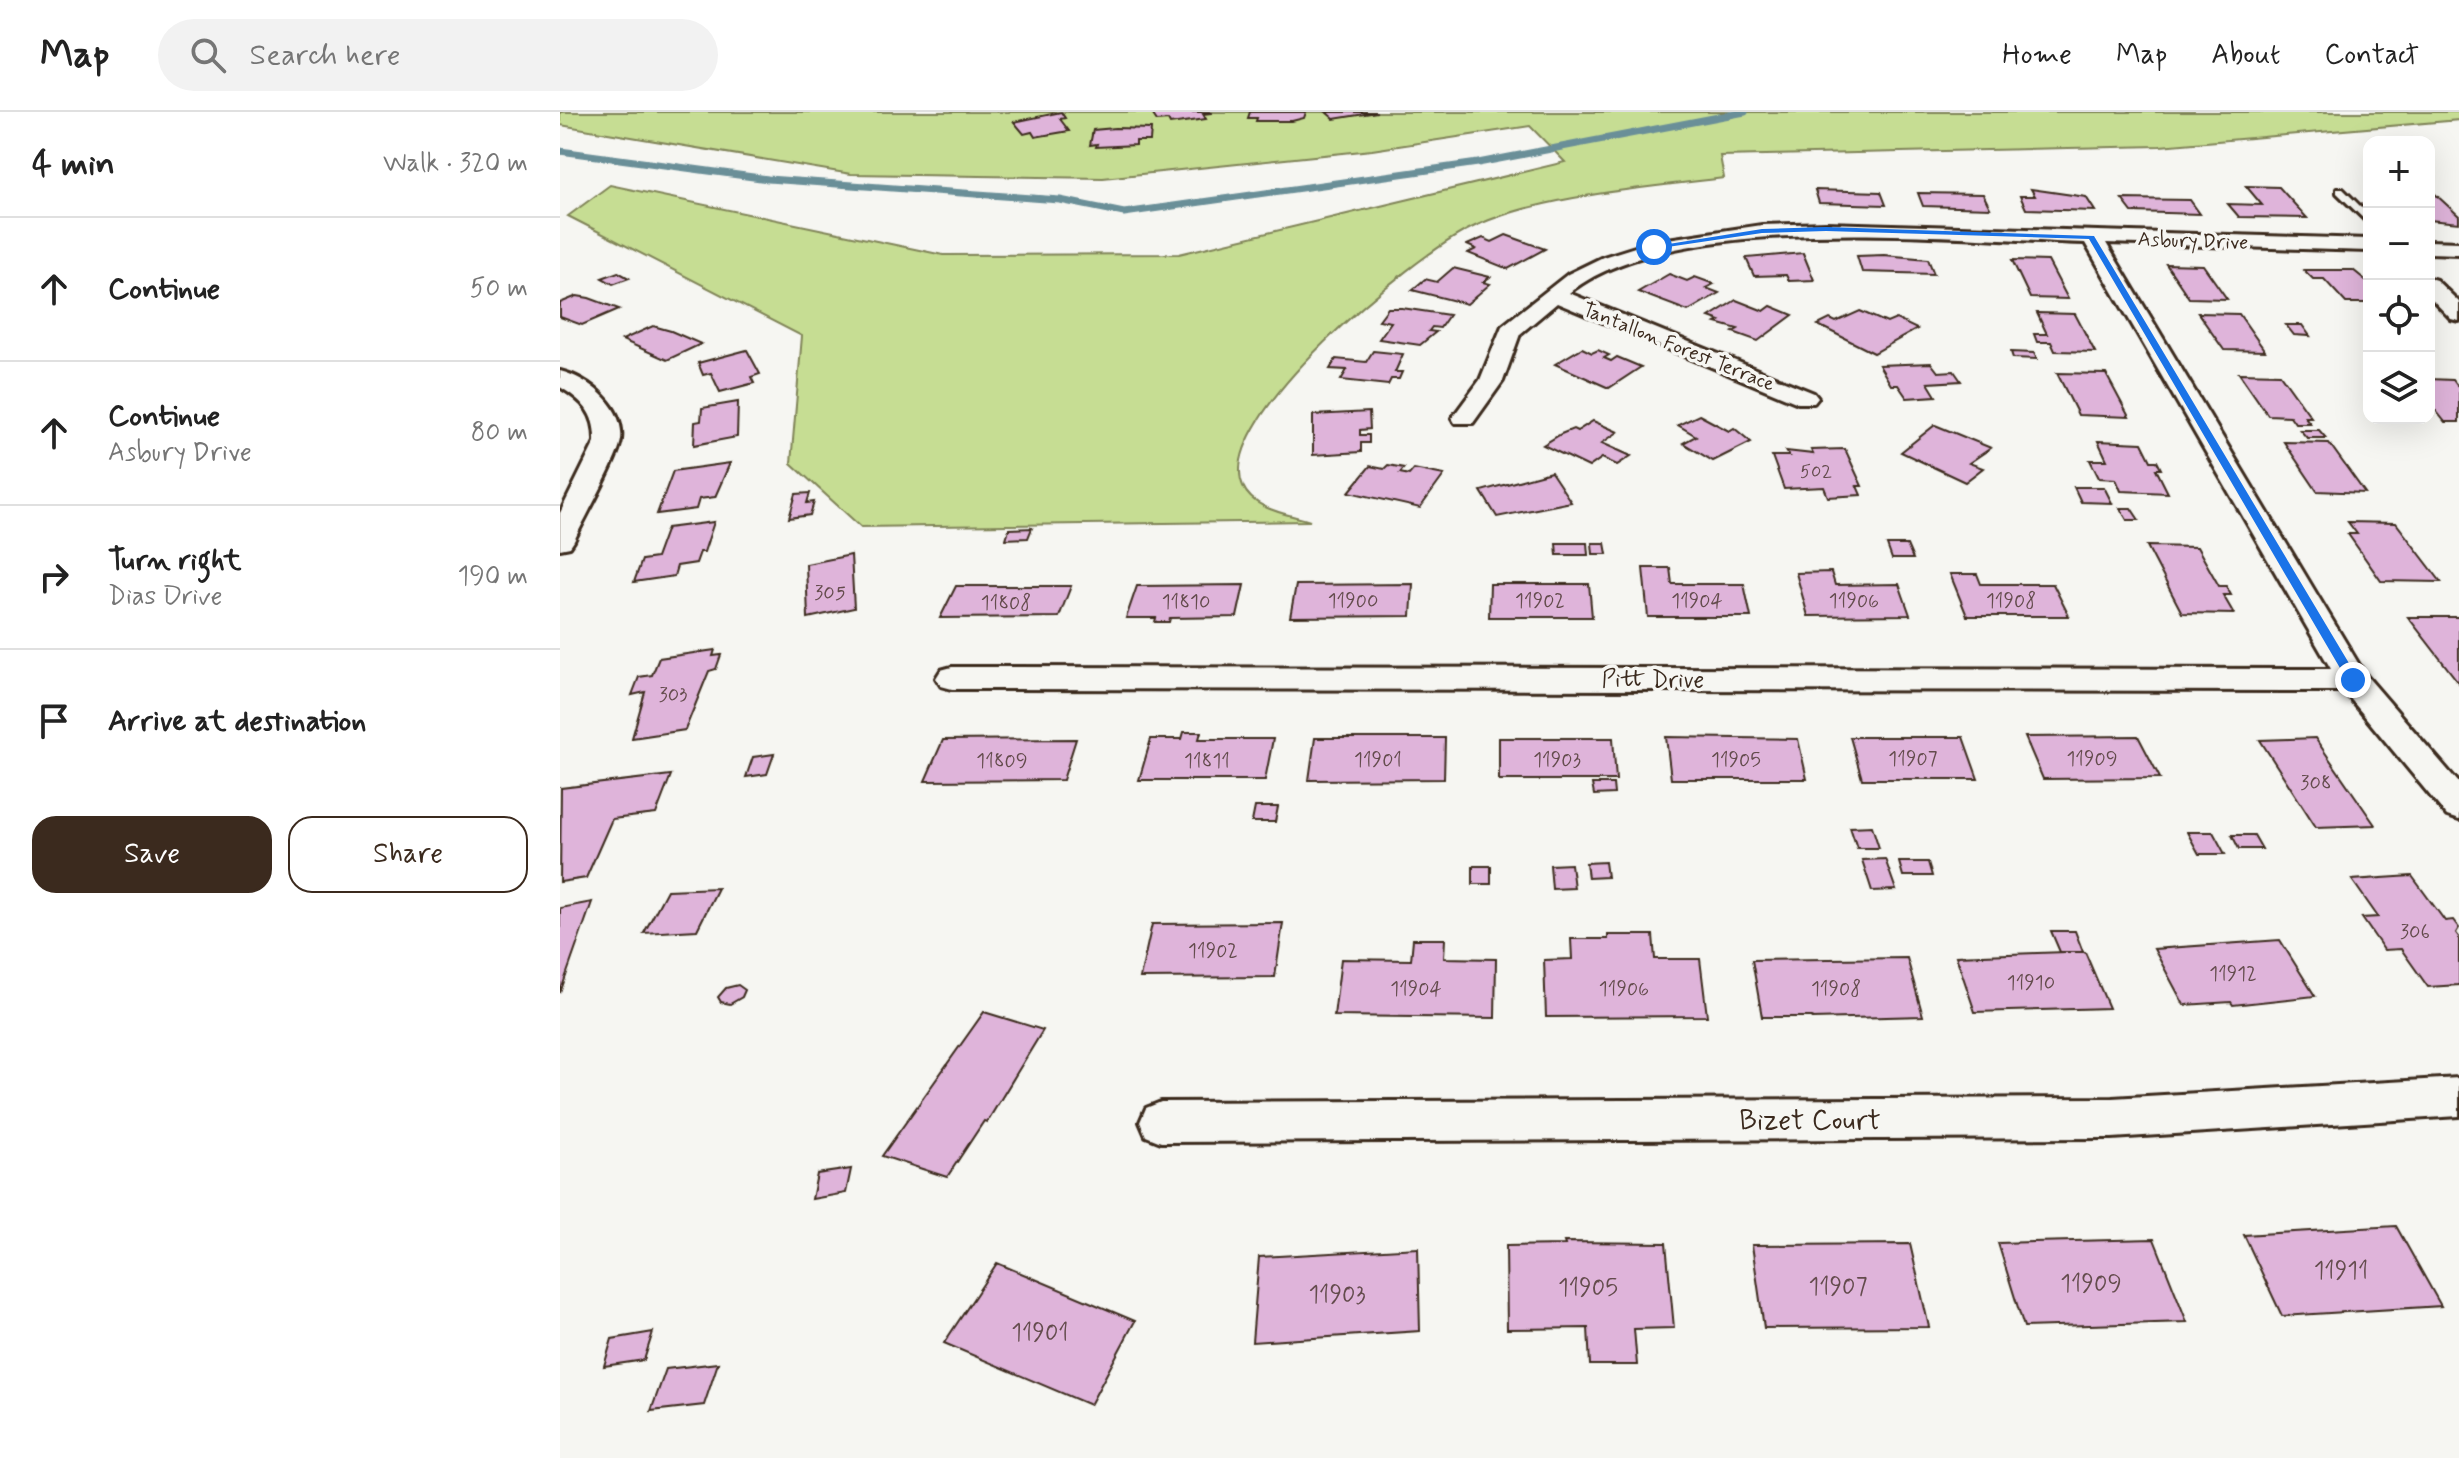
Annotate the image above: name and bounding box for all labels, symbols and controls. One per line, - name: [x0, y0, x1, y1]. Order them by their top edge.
- search box: [158, 19, 718, 91]
- text: Map: [40, 31, 110, 80]
- icon: search: [186, 33, 230, 77]
- text: Search here: [250, 36, 401, 75]
- text: Home: [2002, 37, 2072, 74]
- text: Map: [2116, 37, 2167, 74]
- text: About: [2211, 37, 2280, 74]
- text: Contact: [2324, 37, 2419, 74]
- map controls: [2363, 136, 2435, 424]
- button: +: [2363, 136, 2435, 208]
- text: 4 min: [32, 142, 115, 187]
- text: Walk · 320 m: [383, 147, 528, 181]
- button: −: [2363, 208, 2435, 280]
- street label: Asbury Drive: [2137, 226, 2249, 257]
- route start: [1636, 229, 1672, 265]
- icon: ahead: [32, 267, 76, 311]
- text: Continue: [108, 270, 220, 309]
- text: 50 m: [470, 272, 528, 306]
- button: locate: [2363, 280, 2435, 352]
- street label: Tantallon Forest Terrace: [1578, 296, 1779, 398]
- button: layers: [2363, 352, 2435, 424]
- text: Continue: [108, 397, 220, 436]
- icon: ahead: [32, 411, 76, 455]
- text: 80 m: [471, 416, 528, 450]
- text: Asbury Drive: [108, 436, 252, 470]
- house number: 502: [1800, 460, 1832, 484]
- text: Turn right: [108, 541, 241, 580]
- icon: right: [32, 555, 76, 599]
- text: 190 m: [458, 560, 528, 594]
- text: Dias Drive: [108, 580, 223, 614]
- house number: 305: [814, 580, 846, 607]
- house number: 11900: [1328, 588, 1378, 615]
- house number: 11902: [1515, 588, 1565, 615]
- house number: 11904: [1671, 588, 1723, 615]
- house number: 11906: [1829, 588, 1879, 615]
- house number: 11908: [1986, 588, 2036, 615]
- house number: 11810: [1162, 589, 1210, 616]
- house number: 11808: [981, 590, 1031, 617]
- route end: [2335, 662, 2371, 698]
- street label: Pitt Drive: [1602, 665, 1704, 696]
- house number: 303: [659, 682, 687, 709]
- icon: arrive: [32, 699, 76, 743]
- text: Arrive at destination: [108, 702, 366, 741]
- house number: 11907: [1888, 746, 1938, 773]
- house number: 11909: [2066, 746, 2118, 773]
- house number: 11901: [1354, 747, 1402, 774]
- house number: 11903: [1533, 747, 1581, 774]
- house number: 11905: [1711, 747, 1761, 774]
- house number: 11809: [976, 748, 1028, 775]
- house number: 11811: [1184, 748, 1230, 775]
- house number: 308: [2300, 770, 2332, 797]
- button: Save: [32, 816, 272, 893]
- button: Share: [288, 816, 528, 893]
- house number: 306: [2400, 919, 2430, 946]
- house number: 11902: [1188, 938, 1238, 965]
- house number: 11912: [2209, 961, 2257, 988]
- house number: 11910: [2007, 970, 2055, 997]
- house number: 11904: [1390, 976, 1442, 1003]
- house number: 11906: [1599, 976, 1649, 1003]
- house number: 11908: [1811, 976, 1861, 1003]
- street label: Bizet Court: [1739, 1103, 1881, 1140]
- house number: 11911: [2314, 1256, 2368, 1287]
- house number: 11909: [2060, 1269, 2122, 1300]
- house number: 11907: [1808, 1272, 1868, 1303]
- house number: 11905: [1558, 1273, 1618, 1304]
- house number: 11903: [1308, 1280, 1366, 1311]
- house number: 11901: [1011, 1318, 1069, 1349]

